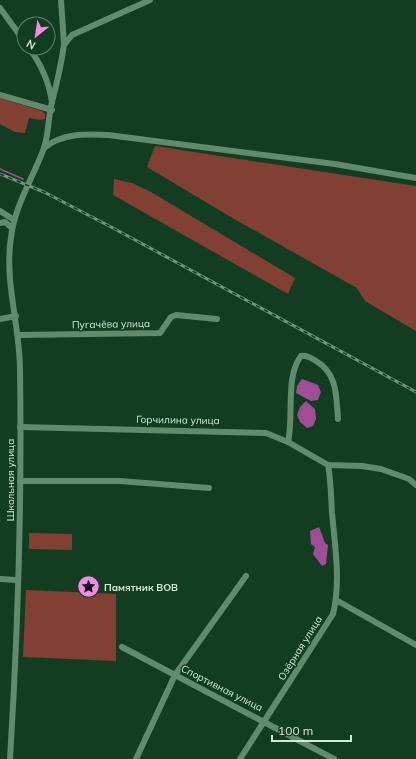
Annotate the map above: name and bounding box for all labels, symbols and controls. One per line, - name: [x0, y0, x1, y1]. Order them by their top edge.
- north arrow: [16, 16, 56, 56]
- text: N: [24, 37, 38, 53]
- street label: Пугачёва улица: [72, 317, 150, 331]
- street label: Горчилина улица: [136, 413, 220, 427]
- street label: Школьная улица: [4, 439, 17, 521]
- place icon: Памятник ВОВ: [76, 574, 102, 600]
- place label: Памятник ВОВ: [104, 581, 178, 594]
- street label: Озёрная улица: [275, 613, 325, 683]
- street label: Спортивная улица: [179, 662, 265, 714]
- scale bar: [272, 717, 351, 743]
- text: 100 m: [278, 723, 313, 738]

